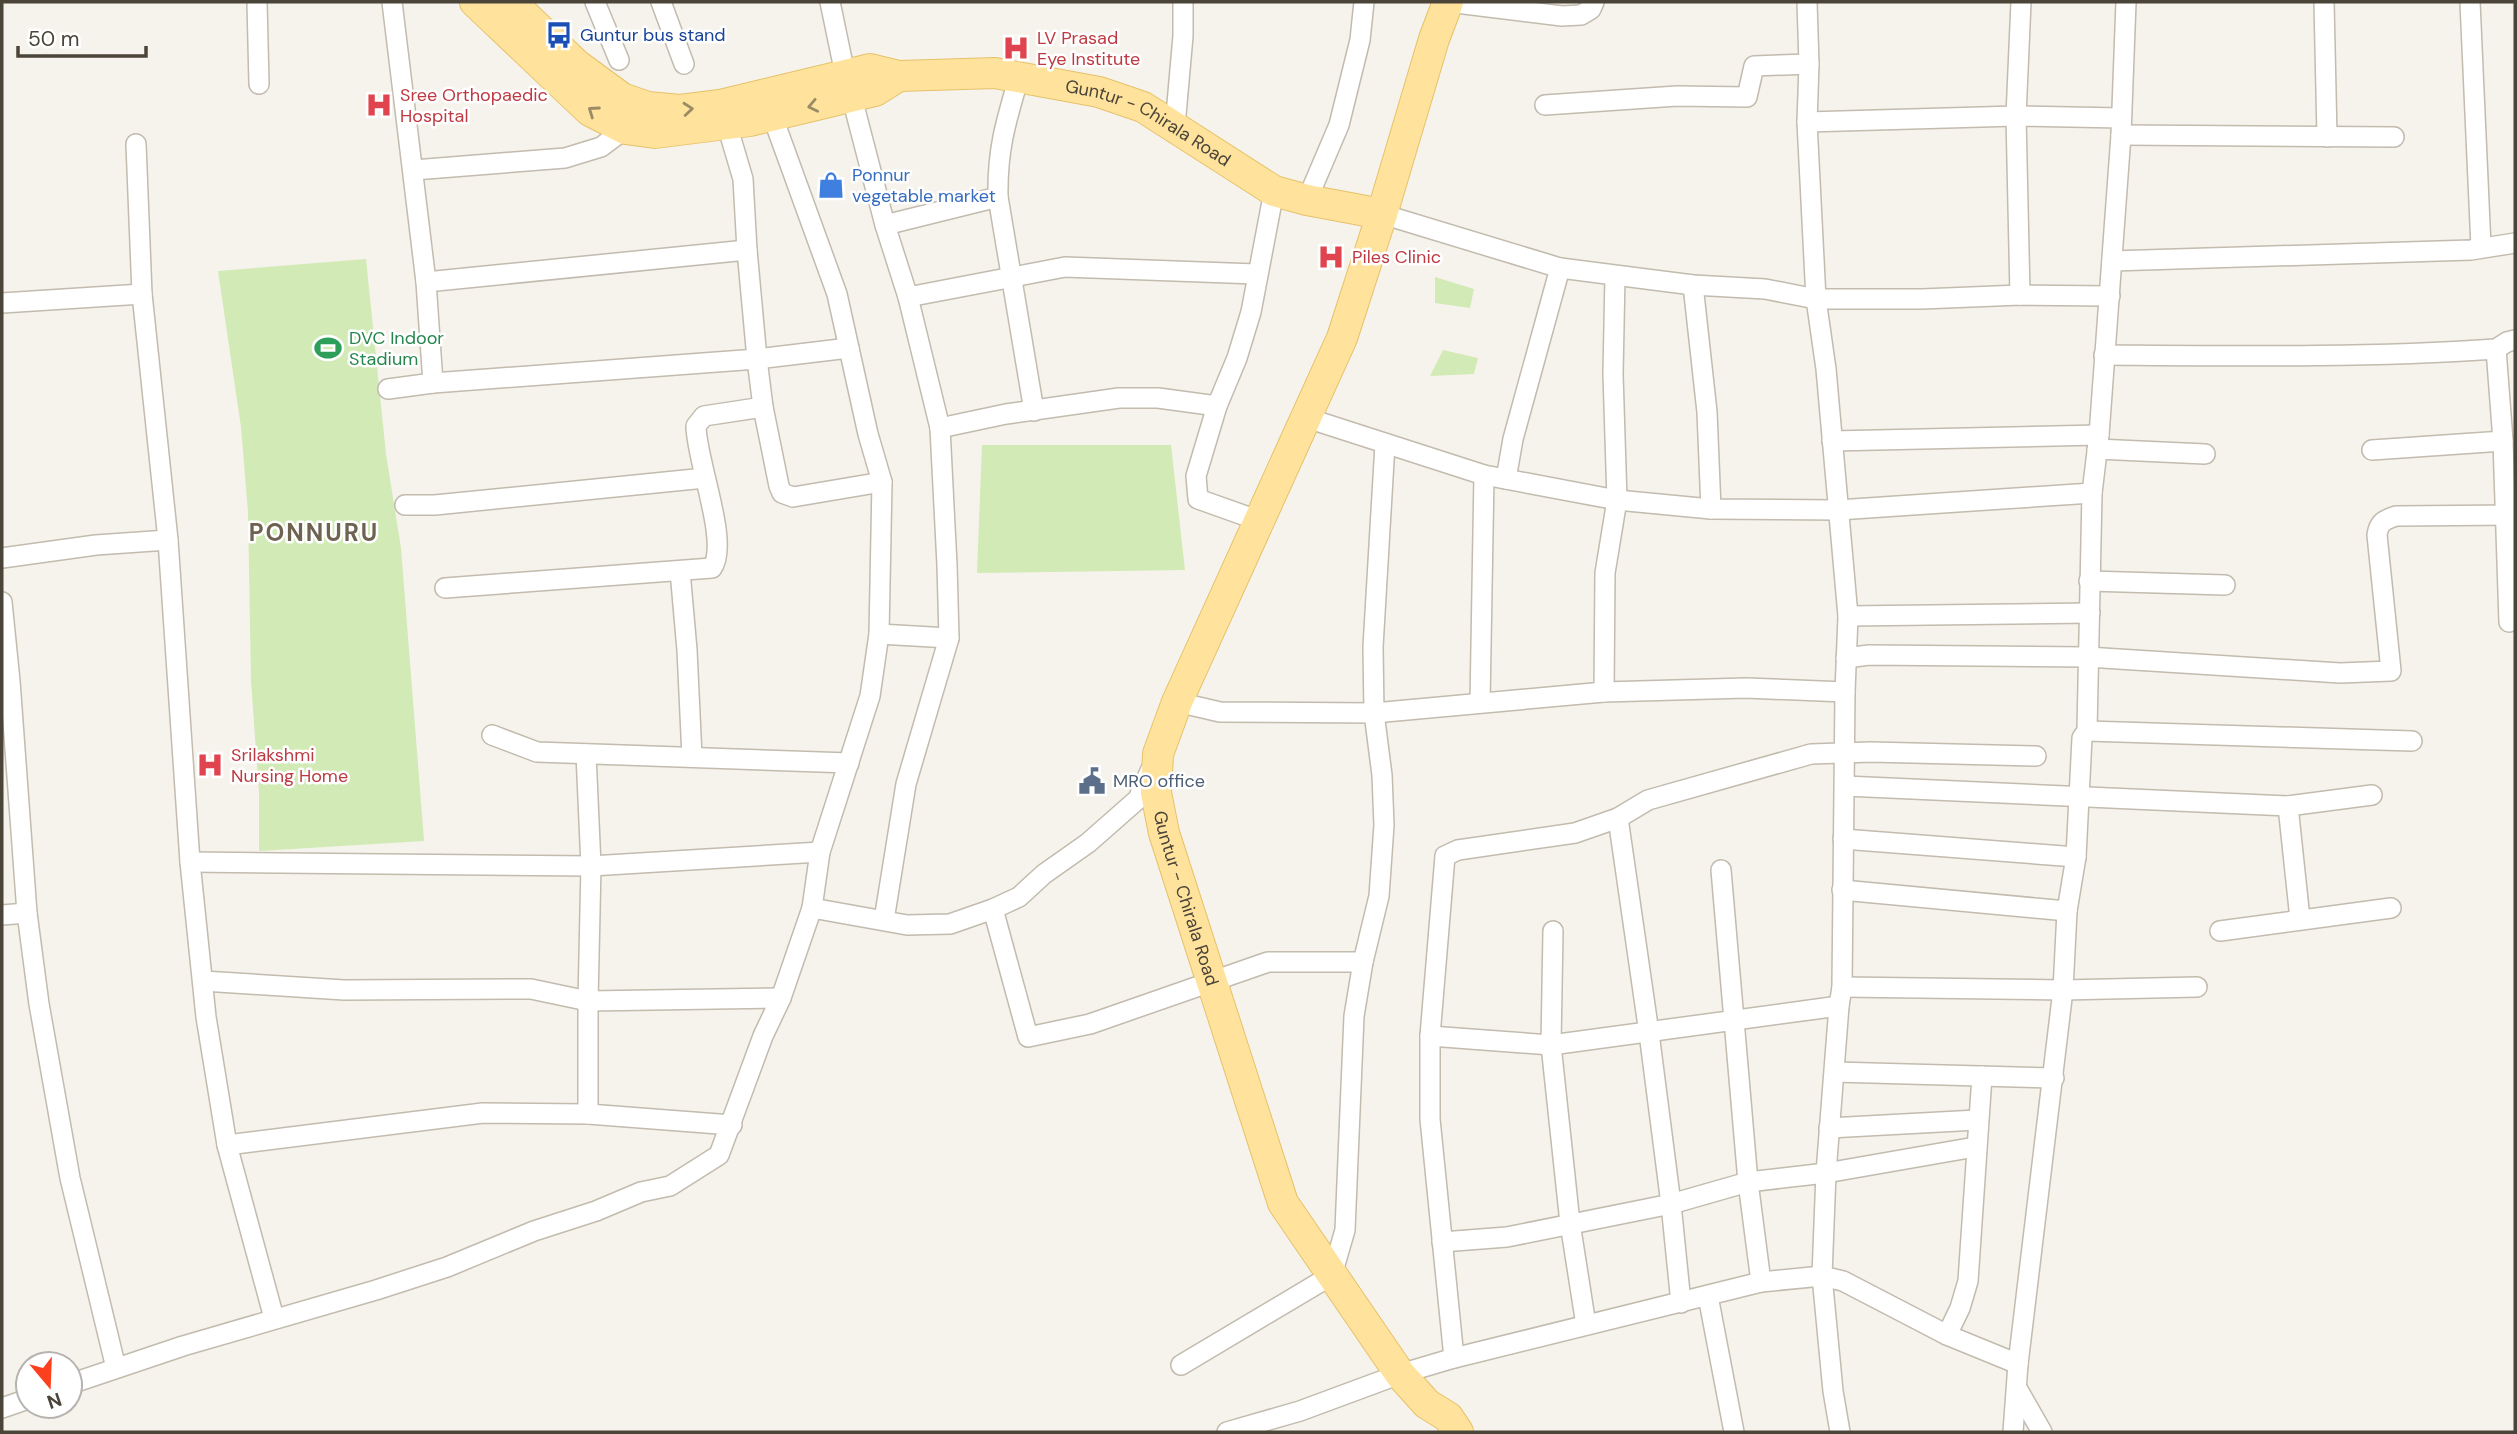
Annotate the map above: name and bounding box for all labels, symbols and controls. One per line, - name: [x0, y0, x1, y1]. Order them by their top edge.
- scale bar: [18, 14, 145, 58]
- bus stop icon: Guntur bus stand: [544, 20, 574, 50]
- place label: Guntur bus stand: [580, 23, 726, 47]
- text: 50 m: [28, 25, 79, 53]
- place label: LV Prasad Eye Institute: [1037, 26, 1140, 71]
- hospital icon: LV Prasad Eye Institute: [1001, 33, 1031, 63]
- street label: Guntur - Chirala Road: [1063, 74, 1235, 172]
- place label: Sree Orthopaedic Hospital: [400, 83, 548, 128]
- hospital icon: Sree Orthopaedic Hospital: [364, 90, 394, 120]
- one-way arrow: [807, 98, 819, 113]
- one-way arrow: [683, 102, 694, 117]
- one-way arrow: [588, 107, 601, 120]
- place label: Ponnur vegetable market: [852, 163, 996, 208]
- shop icon: Ponnur vegetable market: [816, 170, 846, 200]
- hospital icon: Piles Clinic: [1316, 242, 1346, 272]
- place label: Piles Clinic: [1352, 245, 1441, 269]
- place label: DVC Indoor Stadium: [349, 326, 444, 371]
- sports icon: DVC Indoor Stadium: [313, 333, 343, 363]
- district label: PONNURU: [249, 517, 379, 548]
- place label: Srilakshmi Nursing Home: [231, 743, 348, 788]
- hospital icon: Srilakshmi Nursing Home: [195, 750, 225, 780]
- public building icon: MRO office: [1077, 766, 1107, 796]
- place label: MRO office: [1113, 769, 1205, 793]
- street label: Guntur - Chirala Road: [1148, 809, 1224, 989]
- north arrow: [14, 1350, 84, 1420]
- text: N: [44, 1387, 65, 1415]

